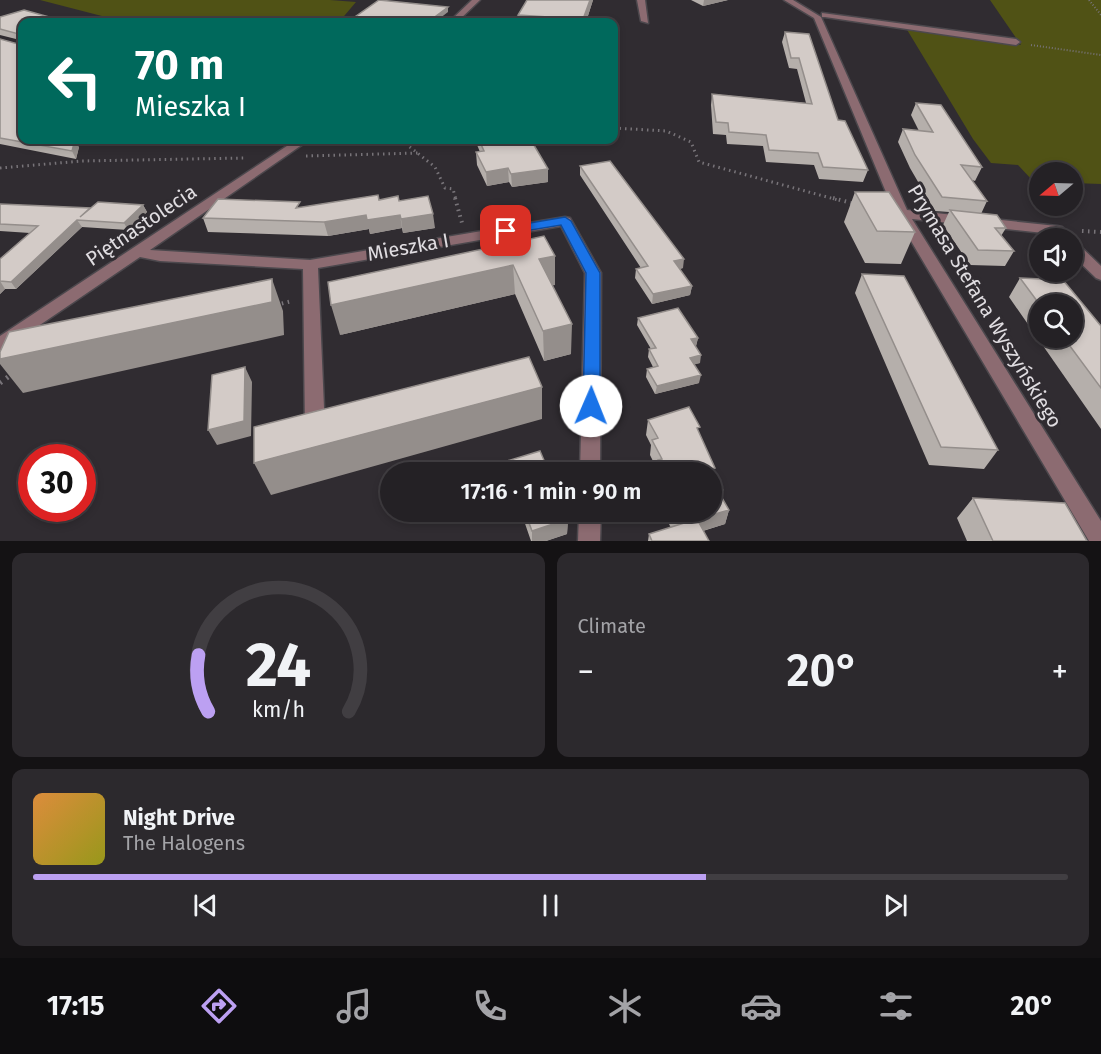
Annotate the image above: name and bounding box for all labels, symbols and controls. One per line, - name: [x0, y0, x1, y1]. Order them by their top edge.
- text: 70 m: [135, 40, 224, 90]
- icon: left: [36, 42, 114, 120]
- text: Mieszka I: [135, 91, 246, 123]
- north arrow: [1029, 162, 1083, 216]
- map controls: [1029, 162, 1083, 348]
- street label: Piętnastolecia: [81, 179, 201, 271]
- street label: Prymasa Stefana Wyszyńskiego: [903, 180, 1067, 432]
- pin: [480, 205, 531, 256]
- icon: arrive: [489, 214, 522, 247]
- street label: Mieszka I: [365, 228, 451, 266]
- button: sound: [1029, 228, 1083, 282]
- button: search: [1029, 294, 1083, 348]
- position arrow: [559, 374, 623, 438]
- speed limit sign: 30: [18, 444, 96, 522]
- text: 17:16 · 1 min · 90 m: [461, 478, 641, 505]
- text: Climate: [578, 614, 646, 638]
- text: 24: [245, 628, 311, 703]
- text: 20°: [786, 644, 859, 698]
- text: −: [578, 652, 594, 692]
- text: +: [1052, 652, 1068, 692]
- text: km/h: [252, 697, 305, 723]
- text: Night Drive: [123, 804, 235, 831]
- text: The Halogens: [123, 831, 245, 855]
- icon: previous: [189, 889, 222, 922]
- icon: pause: [534, 889, 567, 922]
- icon: next: [879, 889, 912, 922]
- icon: directions: [198, 985, 240, 1027]
- icon: music: [333, 985, 375, 1027]
- icon: phone: [469, 985, 511, 1027]
- icon: climate: [604, 985, 646, 1027]
- icon: car: [740, 985, 782, 1027]
- icon: filters: [875, 985, 917, 1027]
- text: 17:15: [47, 990, 104, 1022]
- text: 20°: [1010, 990, 1054, 1022]

